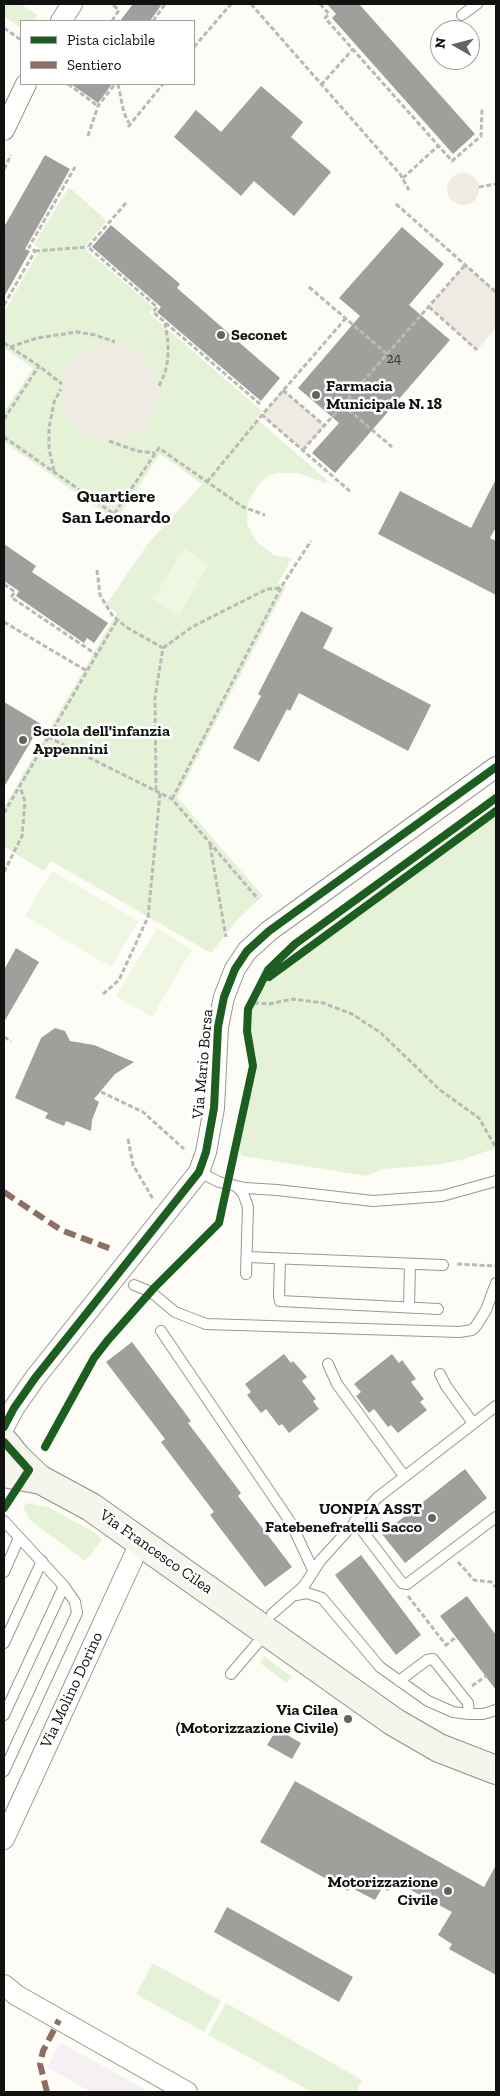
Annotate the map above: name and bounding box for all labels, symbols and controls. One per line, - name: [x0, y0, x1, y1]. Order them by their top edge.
- legend: [20, 20, 195, 85]
- north arrow: [430, 20, 480, 70]
- text: Pista ciclabile: [67, 31, 155, 49]
- text: N: [431, 37, 450, 49]
- text: Sentiero: [67, 56, 121, 74]
- place label: Seconet: [231, 325, 287, 345]
- marker: Seconet: [215, 329, 227, 341]
- house number: 24: [387, 351, 401, 367]
- place label: Farmacia Municipale N. 18: [326, 376, 442, 414]
- marker: Farmacia Municipale N. 18: [310, 389, 322, 401]
- district label: Quartiere San Leonardo: [62, 486, 170, 528]
- place label: Scuola dell'infanzia Appennini: [33, 721, 170, 759]
- marker: Scuola dell'infanzia Appennini: [17, 734, 29, 746]
- street label: Via Mario Borsa: [189, 1008, 217, 1120]
- place label: UONPIA ASST Fatebenefratelli Sacco: [265, 1499, 422, 1537]
- street label: Via Francesco Cilea: [96, 1506, 216, 1598]
- marker: UONPIA ASST Fatebenefratelli Sacco: [426, 1512, 438, 1524]
- street label: Via Molino Dorino: [37, 1629, 107, 1751]
- place label: Via Cilea (Motorizzazione Civile): [176, 1700, 338, 1738]
- marker: Via Cilea (Motorizzazione Civile): [342, 1713, 354, 1725]
- place label: Motorizzazione Civile: [328, 1872, 438, 1910]
- marker: Motorizzazione Civile: [442, 1885, 454, 1897]

